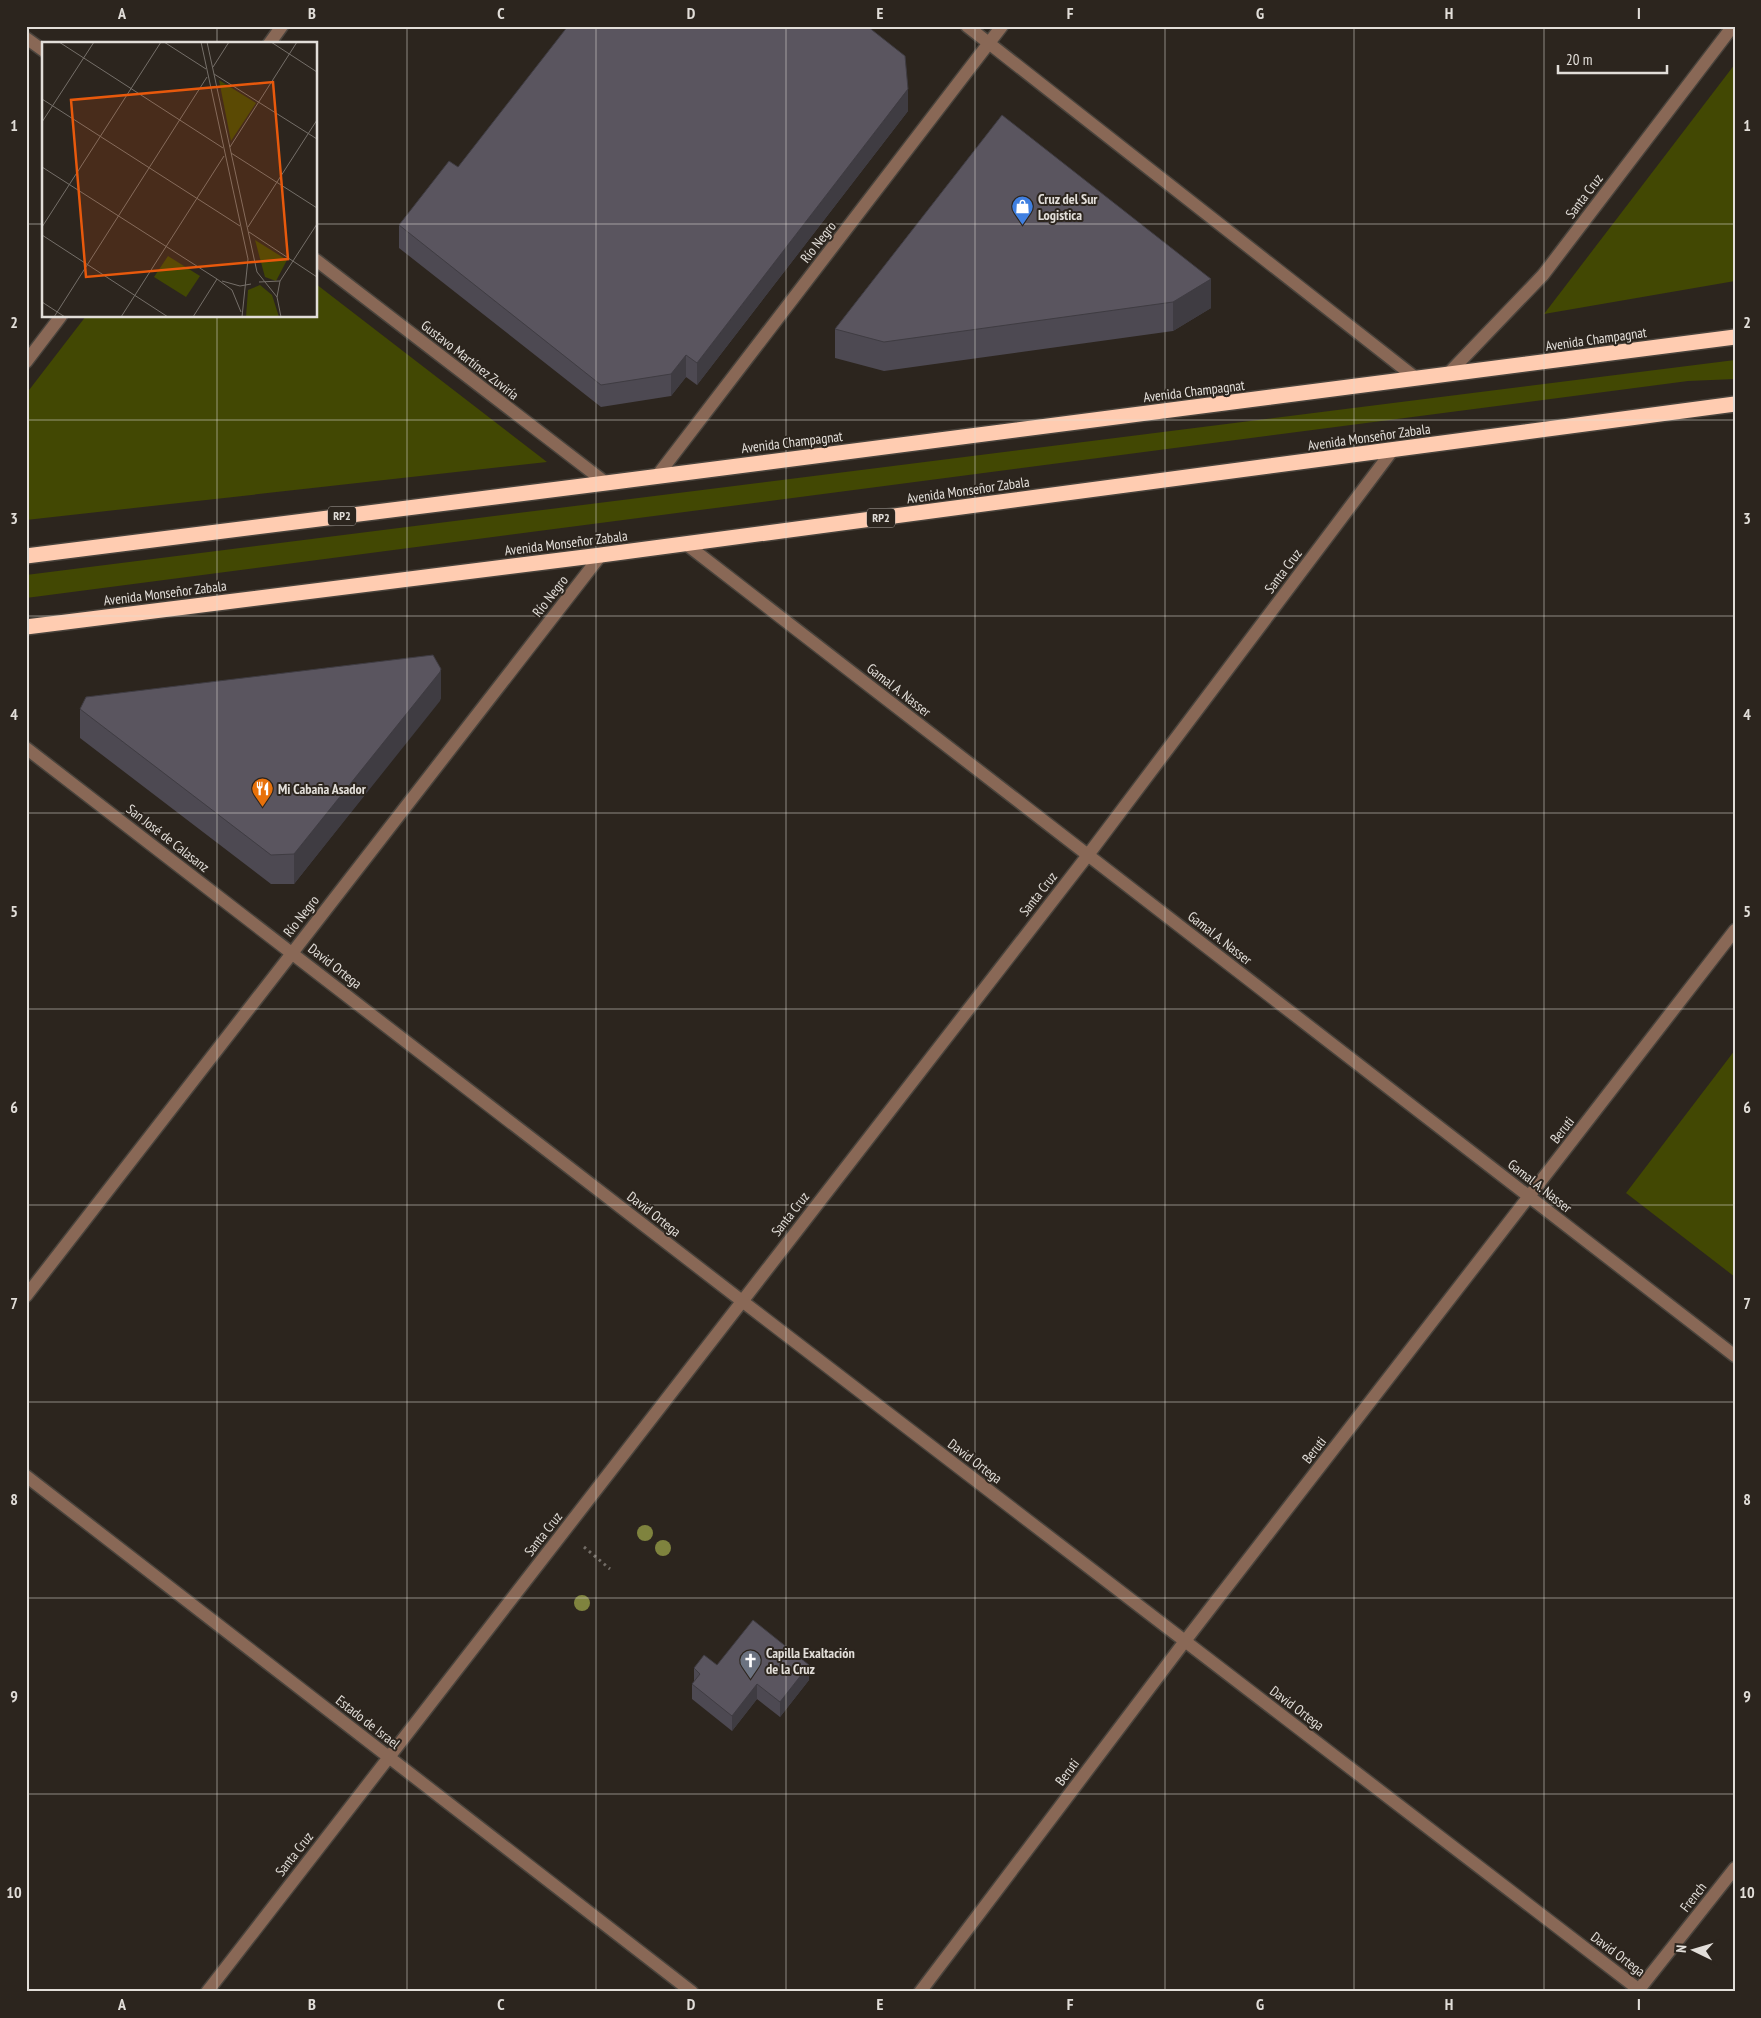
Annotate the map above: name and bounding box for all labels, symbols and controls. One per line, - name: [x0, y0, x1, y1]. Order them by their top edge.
- text: A: [117, 3, 127, 23]
- text: B: [308, 3, 316, 23]
- text: C: [497, 3, 505, 23]
- text: D: [687, 3, 696, 23]
- text: E: [877, 3, 884, 23]
- text: F: [1067, 3, 1074, 23]
- text: G: [1256, 3, 1264, 23]
- text: H: [1445, 3, 1453, 23]
- text: I: [1637, 3, 1641, 23]
- inset map: [42, 42, 318, 318]
- scale bar: [1558, 42, 1667, 74]
- text: 20 m: [1566, 50, 1592, 69]
- text: 1: [10, 115, 18, 135]
- text: 1: [1743, 115, 1751, 135]
- street label: Santa Cruz: [1561, 170, 1607, 222]
- place label: Cruz del Sur Logistica: [1038, 190, 1098, 224]
- shop icon: Cruz del Sur Logistica: [1010, 195, 1034, 226]
- street label: Río Negro: [796, 218, 840, 266]
- text: 2: [10, 312, 18, 332]
- text: 2: [1743, 312, 1751, 332]
- street label: Gustavo Martínez Zuviría: [417, 316, 523, 404]
- street label: Avenida Champagnat: [1544, 323, 1648, 355]
- street label: Avenida Champagnat: [1142, 376, 1246, 406]
- street label: Avenida Monseñor Zabala: [1307, 419, 1431, 455]
- street label: Avenida Champagnat: [740, 427, 844, 457]
- street label: Avenida Monseñor Zabala: [906, 472, 1030, 508]
- road number: RP2: [328, 506, 356, 526]
- text: 3: [10, 508, 18, 528]
- road number: RP2: [867, 508, 895, 528]
- text: 3: [1743, 508, 1751, 528]
- street label: Avenida Monseñor Zabala: [504, 527, 628, 559]
- street label: Santa Cruz: [1260, 545, 1306, 597]
- street label: Río Negro: [528, 572, 572, 620]
- street label: Avenida Monseñor Zabala: [103, 577, 227, 609]
- street label: Gamal A. Nasser: [863, 659, 935, 721]
- text: 4: [10, 704, 18, 724]
- text: 4: [1743, 704, 1751, 724]
- restaurant icon: Mi Cabaña Asador: [250, 777, 274, 808]
- place label: Mi Cabaña Asador: [278, 780, 367, 798]
- street label: San José de Calasanz: [123, 800, 213, 876]
- street label: Santa Cruz: [1015, 868, 1061, 920]
- street label: Río Negro: [279, 892, 323, 940]
- text: 5: [10, 901, 18, 921]
- text: 5: [1743, 901, 1751, 921]
- street label: Gamal A. Nasser: [1184, 907, 1256, 969]
- street label: David Ortega: [304, 939, 366, 993]
- text: 6: [10, 1097, 18, 1117]
- text: 6: [1743, 1097, 1751, 1117]
- street label: Beruti: [1546, 1113, 1578, 1147]
- street label: Gamal A. Nasser: [1504, 1155, 1576, 1217]
- street label: David Ortega: [623, 1187, 685, 1241]
- street label: Santa Cruz: [767, 1188, 813, 1240]
- text: 7: [10, 1293, 18, 1313]
- text: 7: [1743, 1293, 1751, 1313]
- street label: Beruti: [1298, 1433, 1330, 1467]
- street label: David Ortega: [944, 1435, 1006, 1487]
- text: 8: [10, 1489, 18, 1509]
- text: 8: [1743, 1489, 1751, 1509]
- street label: Santa Cruz: [520, 1508, 566, 1560]
- place label: Capilla Exaltación de la Cruz: [766, 1644, 855, 1678]
- church icon: Capilla Exaltación de la Cruz: [738, 1649, 762, 1680]
- street label: David Ortega: [1266, 1682, 1328, 1734]
- text: 9: [10, 1686, 18, 1706]
- text: 9: [1743, 1686, 1751, 1706]
- street label: Estado de Israel: [332, 1691, 404, 1753]
- street label: Beruti: [1051, 1755, 1083, 1789]
- street label: Santa Cruz: [271, 1828, 317, 1880]
- street label: French: [1676, 1879, 1710, 1915]
- text: 10: [6, 1882, 22, 1902]
- text: 10: [1739, 1882, 1755, 1902]
- north arrow: [1668, 1926, 1718, 1976]
- street label: David Ortega: [1587, 1928, 1649, 1980]
- text: N: [1672, 1944, 1690, 1953]
- text: A: [117, 1994, 127, 2014]
- text: B: [308, 1994, 316, 2014]
- text: C: [497, 1994, 505, 2014]
- text: D: [687, 1994, 696, 2014]
- text: E: [877, 1994, 884, 2014]
- text: F: [1067, 1994, 1074, 2014]
- text: G: [1256, 1994, 1264, 2014]
- text: H: [1445, 1994, 1453, 2014]
- text: I: [1637, 1994, 1641, 2014]

